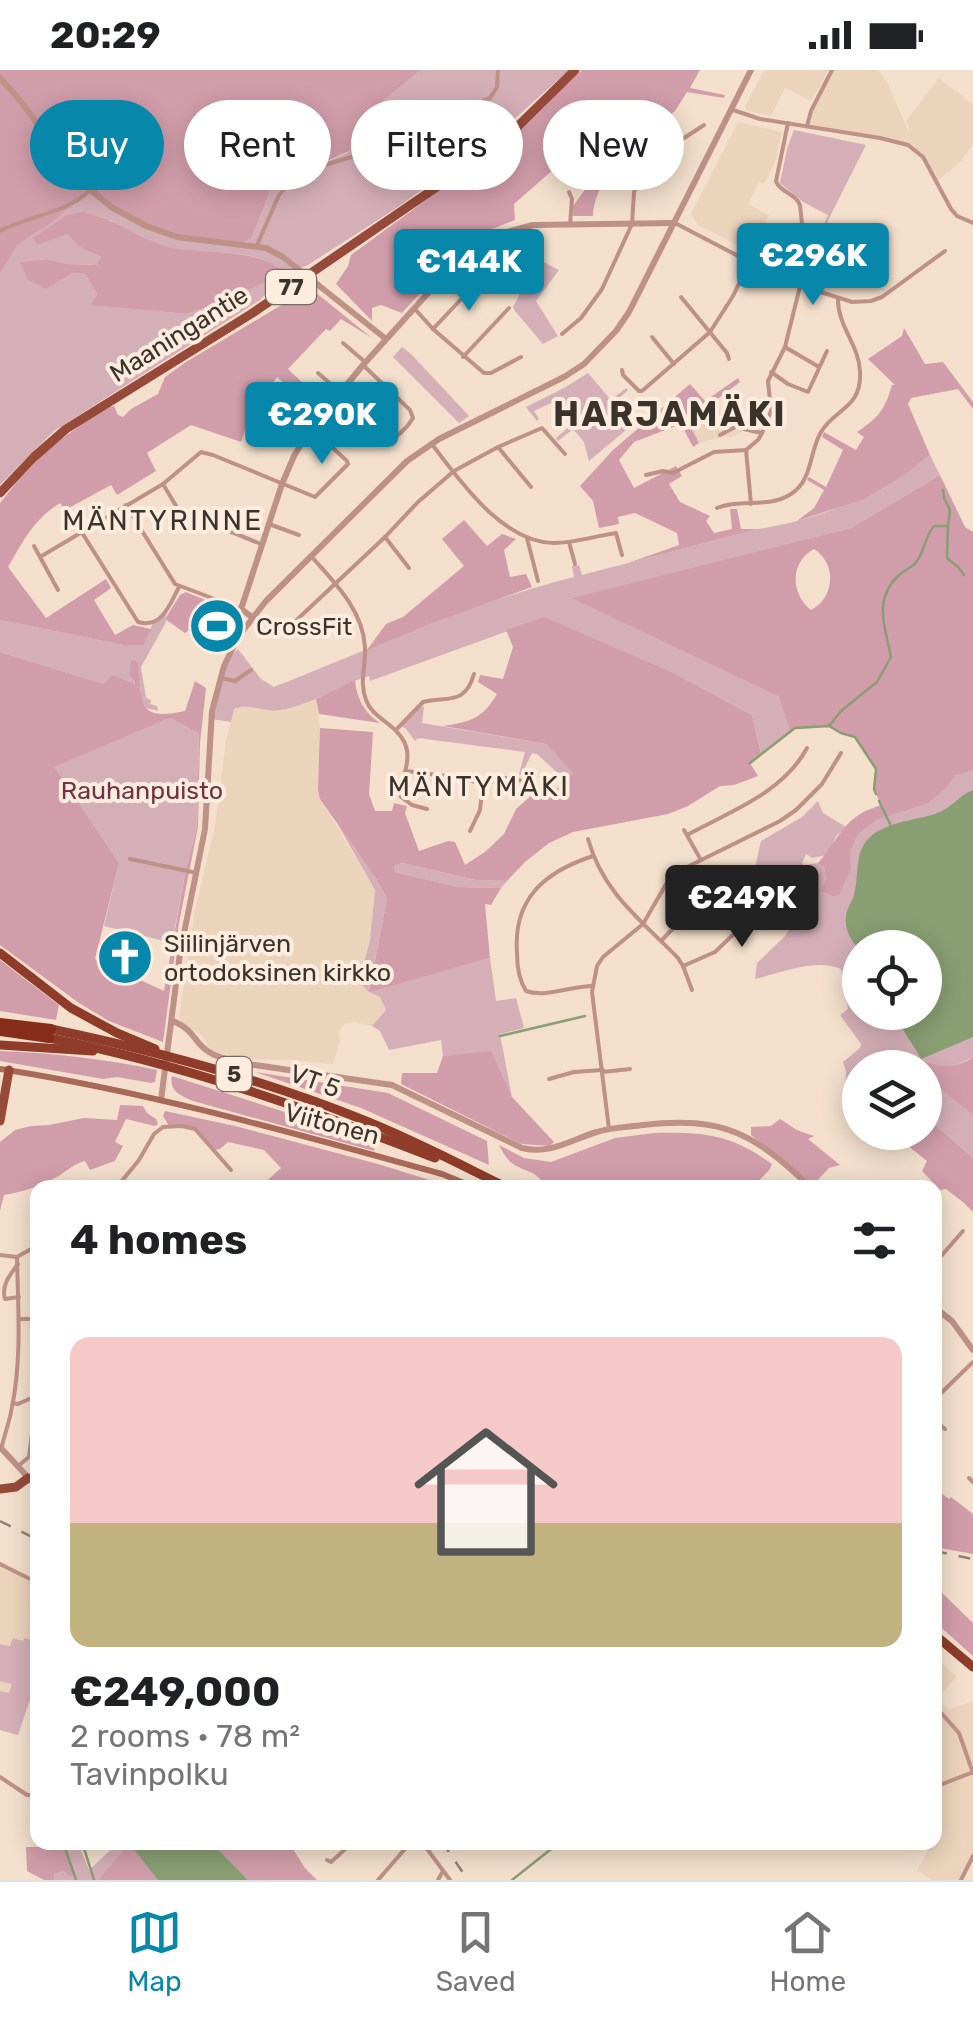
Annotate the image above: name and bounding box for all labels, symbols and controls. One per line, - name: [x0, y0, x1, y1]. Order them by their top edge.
- text: 20:29: [50, 12, 161, 58]
- chip: Buy: [30, 100, 164, 190]
- chip: Rent: [184, 100, 331, 190]
- chip: Filters: [351, 100, 523, 190]
- chip: New: [543, 100, 684, 190]
- pin: €296K: [743, 223, 883, 308]
- pin: €144K: [399, 229, 539, 314]
- text: €296K: [759, 236, 867, 274]
- text: €144K: [416, 242, 522, 280]
- road number: 77: [266, 270, 316, 304]
- street label: Maaningantie: [105, 280, 253, 388]
- pin: €290K: [252, 382, 392, 467]
- district label: HARJAMÄKI: [553, 393, 787, 435]
- text: €290K: [267, 395, 377, 433]
- district label: MÄNTYRINNE: [62, 504, 264, 537]
- sports icon: CrossFit: [187, 596, 247, 656]
- place label: CrossFit: [256, 612, 352, 641]
- district label: MÄNTYMÄKI: [388, 770, 570, 803]
- park label: Rauhanpuisto: [61, 776, 223, 805]
- pin: €249K: [672, 865, 812, 950]
- text: €249K: [687, 878, 797, 916]
- church icon: Siilinjärven ortodoksinen kirkko: [95, 927, 155, 987]
- place label: Siilinjärven ortodoksinen kirkko: [164, 929, 391, 987]
- map controls: [842, 930, 942, 1150]
- button: locate: [842, 930, 942, 1030]
- button: layers: [842, 1050, 942, 1150]
- road number: 5: [216, 1057, 252, 1091]
- street label: VT 5: [286, 1059, 344, 1103]
- street label: Viitonen: [281, 1097, 383, 1151]
- icon: filters: [847, 1213, 902, 1268]
- text: 4 homes: [70, 1215, 247, 1265]
- icon: home: [396, 1402, 576, 1582]
- text: €249,000: [70, 1667, 280, 1717]
- text: 2 rooms · 78 m²: [70, 1717, 300, 1755]
- text: Tavinpolku: [70, 1755, 229, 1793]
- tab: Map: [127, 1905, 182, 1998]
- tab: Saved: [436, 1905, 516, 1998]
- tab: Home: [769, 1905, 846, 1998]

